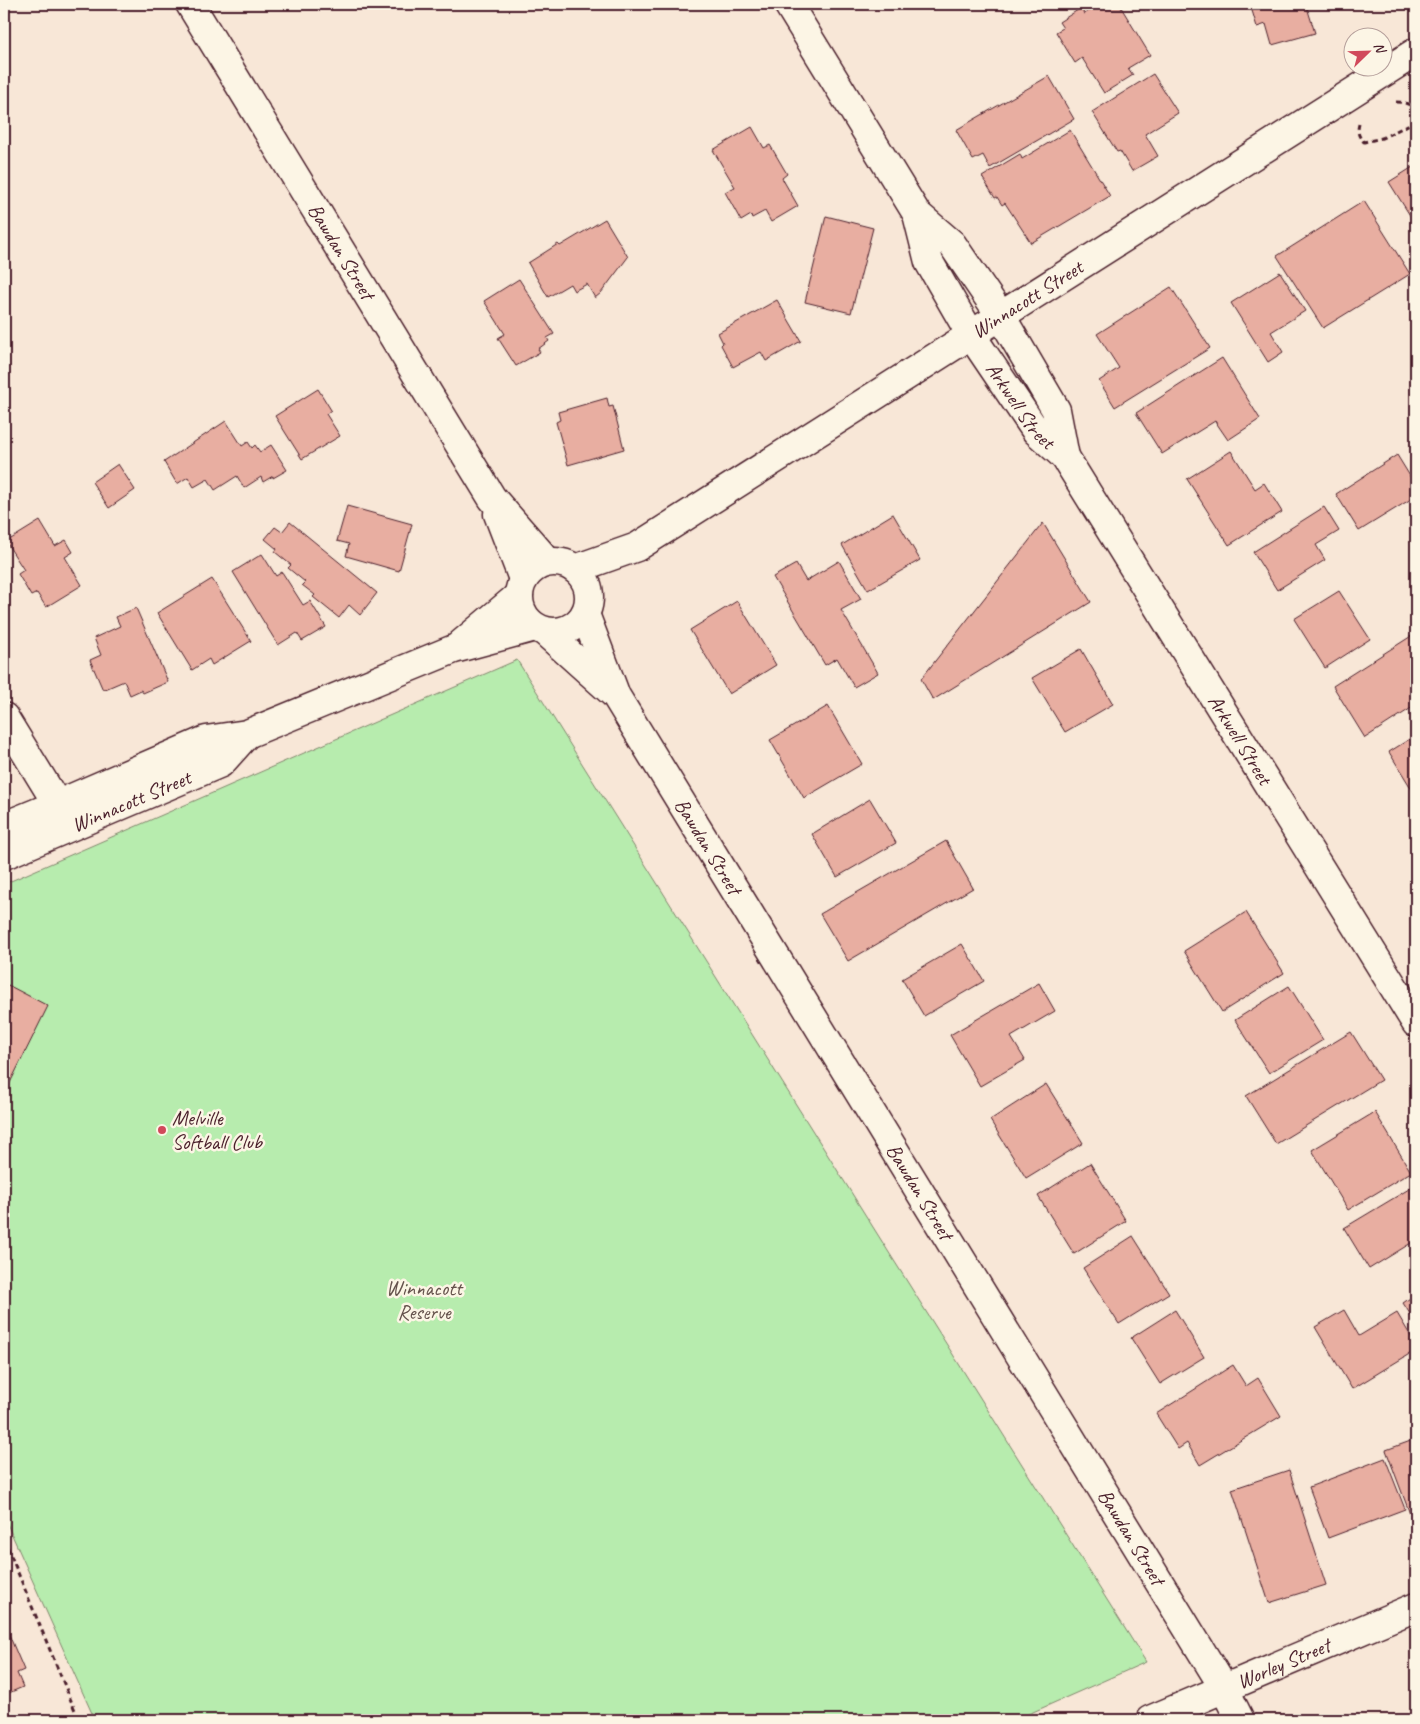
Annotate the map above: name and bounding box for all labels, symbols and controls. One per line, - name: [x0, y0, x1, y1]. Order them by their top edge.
- north arrow: [1342, 28, 1392, 78]
- text: N: [1370, 40, 1390, 57]
- street label: Bawdan Street: [302, 199, 382, 307]
- street label: Winnacott Street: [967, 253, 1089, 344]
- street label: Arkwell Street: [980, 357, 1062, 456]
- street label: Arkwell Street: [1203, 690, 1279, 791]
- street label: Winnacott Street: [68, 764, 196, 838]
- street label: Bawdan Street: [669, 794, 749, 902]
- place label: Melville Softball Club: [172, 1105, 264, 1155]
- marker: Melville Softball Club: [156, 1124, 168, 1136]
- street label: Bawdan Street: [881, 1139, 961, 1247]
- park label: Winnacott Reserve: [386, 1275, 464, 1325]
- street label: Bawdan Street: [1092, 1484, 1172, 1592]
- street label: Worley Street: [1233, 1631, 1337, 1695]

